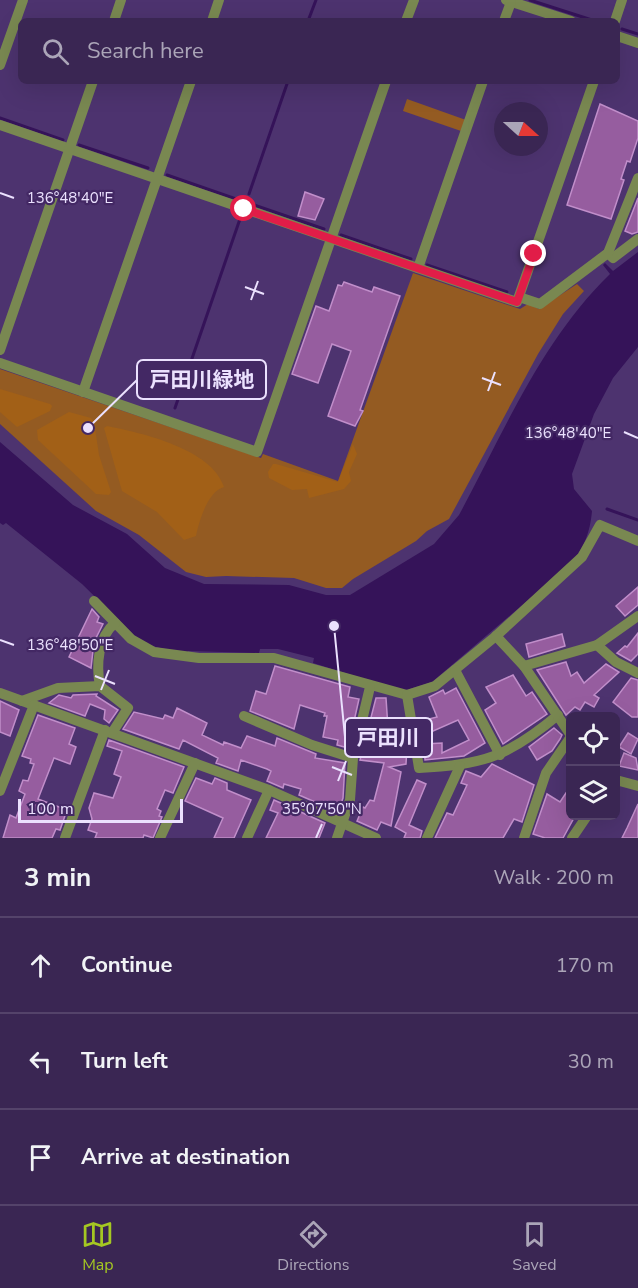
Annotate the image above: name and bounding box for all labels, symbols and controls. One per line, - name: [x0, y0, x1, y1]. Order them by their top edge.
- search box: [18, 18, 620, 84]
- icon: search: [39, 35, 72, 68]
- text: Search here: [87, 36, 204, 66]
- north arrow: [494, 102, 548, 156]
- text: 136°48'40"E: [27, 188, 113, 208]
- route start: [230, 195, 256, 221]
- route end: [520, 240, 546, 266]
- callout: 戸田川緑地: [137, 360, 266, 399]
- text: 戸田川緑地: [150, 366, 255, 394]
- text: 136°48'40"E: [525, 423, 611, 443]
- text: 136°48'50"E: [27, 635, 113, 655]
- map controls: [566, 712, 620, 820]
- button: locate: [566, 712, 620, 766]
- callout: 戸田川: [345, 718, 432, 757]
- text: 戸田川: [357, 724, 420, 752]
- button: layers: [566, 766, 620, 820]
- scale bar: [18, 796, 183, 824]
- text: 100 m: [27, 798, 74, 820]
- text: 35°07'50"N: [282, 799, 362, 819]
- text: 3 min: [24, 860, 91, 895]
- text: Walk · 200 m: [494, 864, 614, 891]
- icon: ahead: [24, 949, 57, 982]
- text: Continue: [81, 950, 172, 980]
- text: 170 m: [556, 952, 614, 979]
- icon: left: [24, 1045, 57, 1078]
- text: Turn left: [81, 1046, 168, 1076]
- text: 30 m: [568, 1048, 614, 1075]
- icon: arrive: [24, 1141, 57, 1174]
- text: Arrive at destination: [81, 1142, 290, 1172]
- tab: Map: [81, 1218, 114, 1276]
- tab: Directions: [277, 1218, 349, 1276]
- tab: Saved: [512, 1218, 557, 1276]

